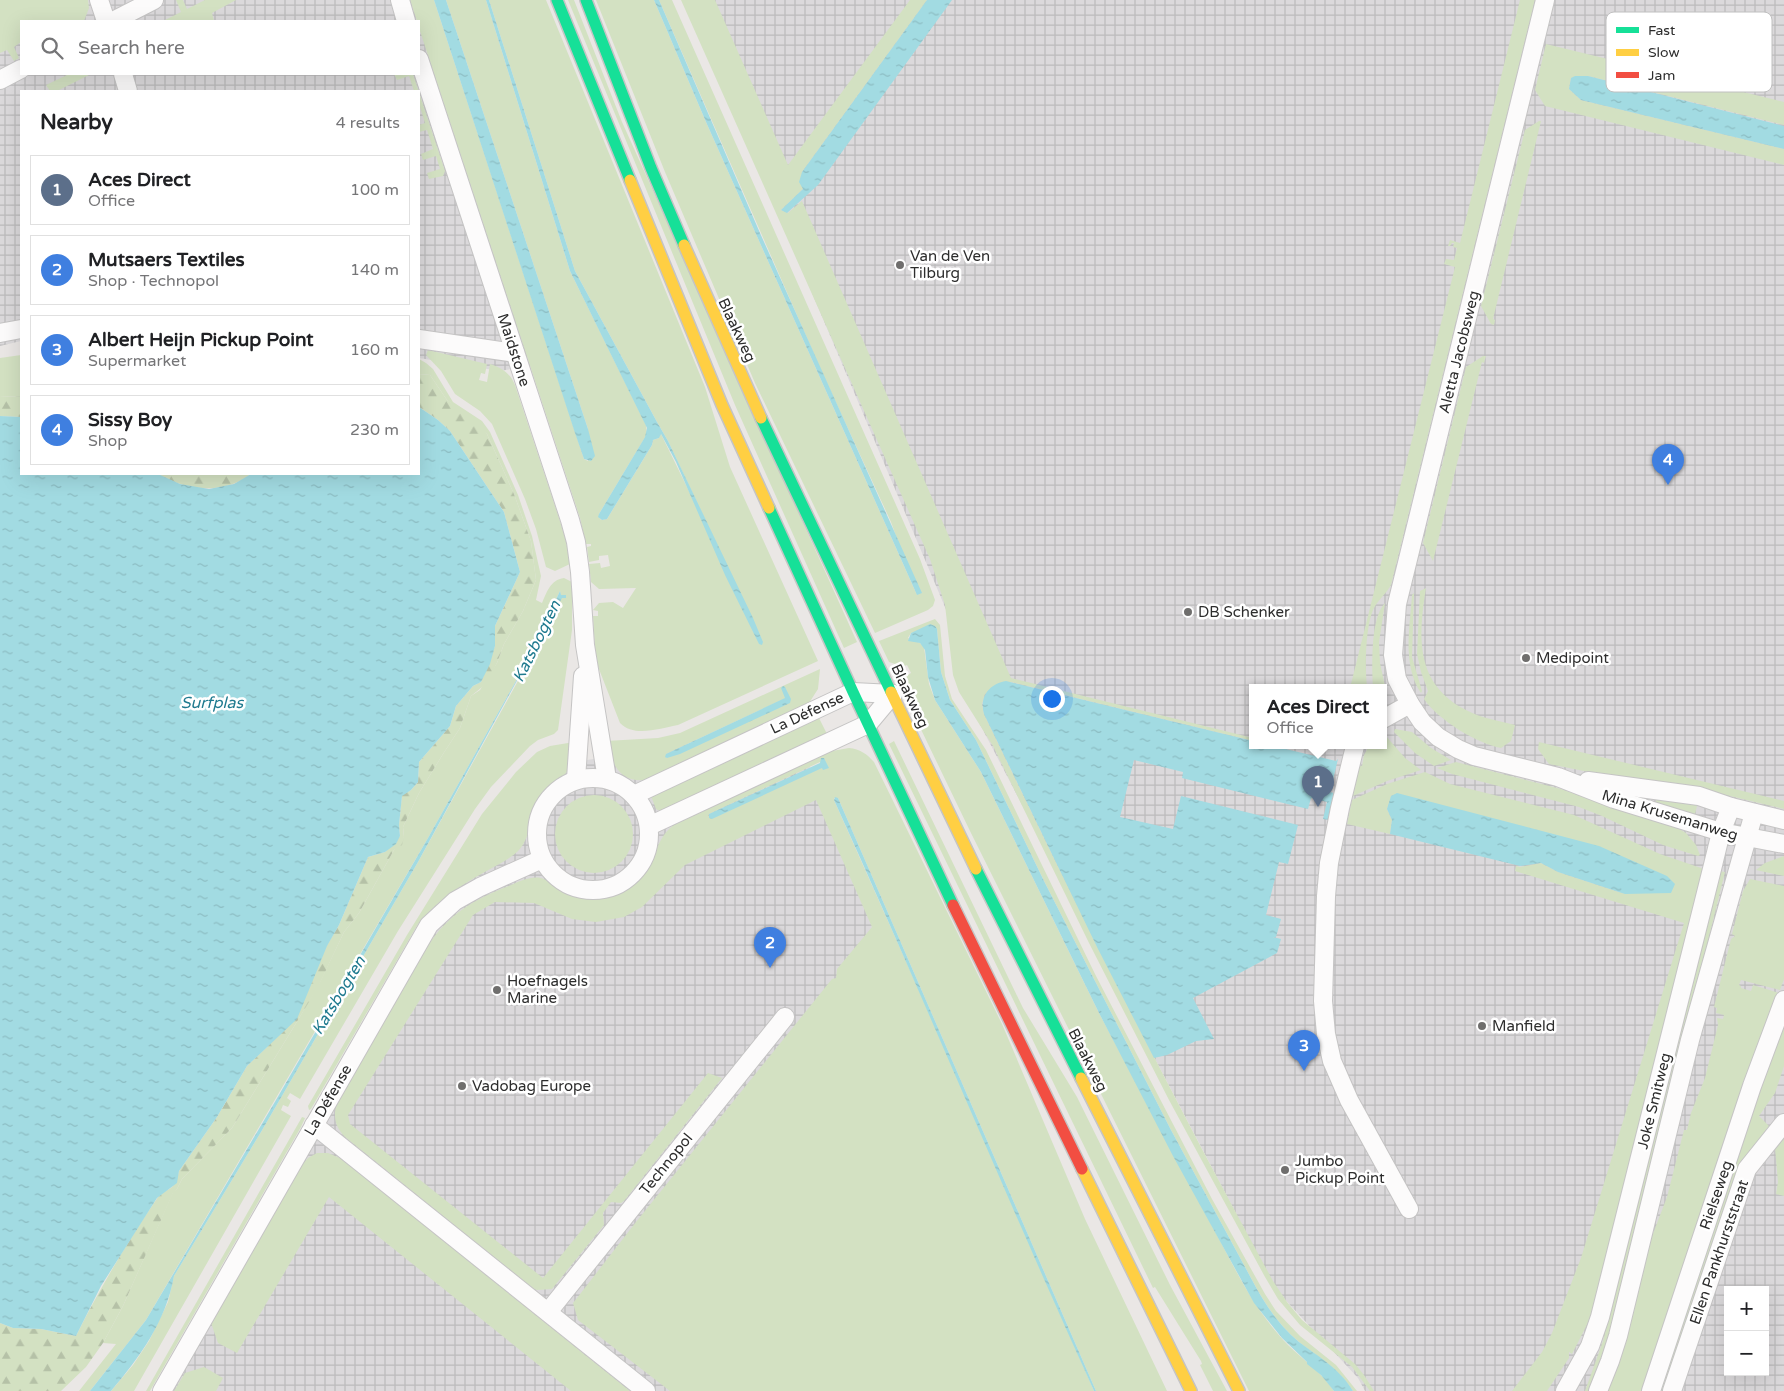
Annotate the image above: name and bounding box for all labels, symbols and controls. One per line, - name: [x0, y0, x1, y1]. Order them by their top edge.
- legend: [1606, 12, 1772, 92]
- search box: [20, 20, 420, 75]
- text: Fast: [1648, 22, 1676, 39]
- icon: search: [38, 34, 66, 62]
- text: Search here: [78, 37, 185, 59]
- text: Slow: [1648, 44, 1680, 61]
- text: Jam: [1648, 67, 1675, 84]
- text: Nearby: [40, 110, 113, 135]
- text: 4 results: [336, 113, 400, 133]
- text: Aces Direct: [88, 169, 191, 191]
- text: 1: [52, 180, 62, 200]
- text: 100 m: [350, 180, 399, 200]
- text: Office: [88, 191, 135, 211]
- place label: Van de Ven Tilburg: [910, 247, 990, 282]
- text: Mutsaers Textiles: [88, 249, 245, 271]
- marker: Van de Ven Tilburg: [894, 259, 906, 271]
- text: 2: [52, 260, 62, 280]
- text: 140 m: [350, 260, 399, 280]
- text: Shop · Technopol: [88, 271, 219, 291]
- street label: Aletta Jacobsweg: [1435, 289, 1483, 415]
- street label: Blaakweg: [714, 295, 760, 365]
- street label: Maidstone: [494, 311, 534, 389]
- text: Albert Heijn Pickup Point: [88, 329, 314, 351]
- text: 3: [52, 340, 62, 360]
- text: 160 m: [350, 340, 399, 360]
- text: Supermarket: [88, 351, 186, 371]
- text: Sissy Boy: [88, 409, 172, 431]
- text: 4: [52, 420, 62, 440]
- text: 230 m: [350, 420, 399, 440]
- text: Shop: [88, 431, 127, 451]
- pin: 4: [1652, 444, 1684, 485]
- water label: Katsbogten: [509, 596, 566, 685]
- place label: DB Schenker: [1198, 603, 1290, 621]
- marker: DB Schenker: [1182, 606, 1194, 618]
- place label: Medipoint: [1536, 649, 1609, 667]
- marker: Medipoint: [1520, 652, 1532, 664]
- street label: Blaakweg: [887, 661, 933, 731]
- popup: [1249, 684, 1387, 749]
- your location: [1039, 686, 1065, 712]
- street label: La Défense: [767, 688, 847, 738]
- water label: Surfplas: [181, 693, 245, 713]
- text: Aces Direct: [1267, 696, 1369, 718]
- text: Office: [1267, 718, 1314, 738]
- pin: 1: [1302, 766, 1334, 807]
- street label: Mina Krusemanweg: [1600, 786, 1740, 844]
- pin: 2: [754, 927, 786, 968]
- water label: Katsbogten: [308, 952, 371, 1038]
- place label: Hoefnagels Marine: [507, 972, 588, 1007]
- marker: Hoefnagels Marine: [491, 984, 503, 996]
- place label: Manfield: [1492, 1017, 1555, 1035]
- marker: Manfield: [1476, 1020, 1488, 1032]
- street label: Blaakweg: [1064, 1025, 1112, 1095]
- pin: 3: [1288, 1030, 1320, 1071]
- street label: Joke Smitweg: [1633, 1051, 1675, 1151]
- street label: La Défense: [300, 1061, 356, 1139]
- place label: Vadobag Europe: [472, 1077, 591, 1095]
- marker: Vadobag Europe: [456, 1080, 468, 1092]
- street label: Technopol: [636, 1129, 696, 1199]
- place label: Jumbo Pickup Point: [1295, 1152, 1385, 1187]
- street label: Rielseweg: [1696, 1158, 1736, 1232]
- marker: Jumbo Pickup Point: [1279, 1164, 1291, 1176]
- street label: Ellen Pankhurststraat: [1686, 1177, 1752, 1327]
- map controls: [1724, 1286, 1769, 1376]
- button: +: [1724, 1286, 1769, 1331]
- button: −: [1724, 1331, 1769, 1376]

